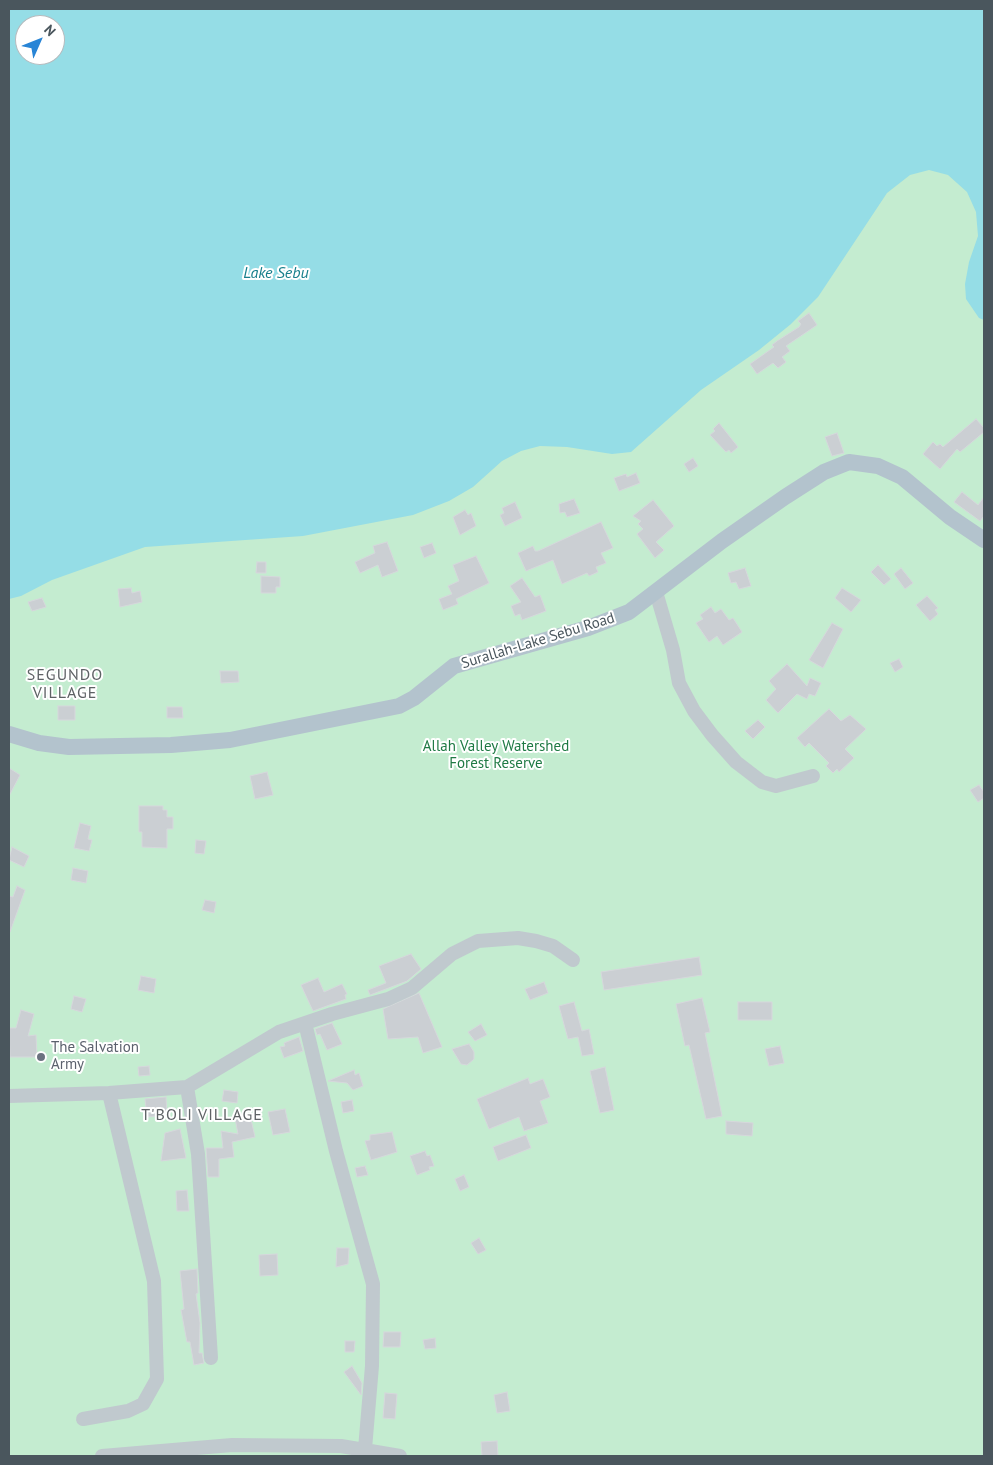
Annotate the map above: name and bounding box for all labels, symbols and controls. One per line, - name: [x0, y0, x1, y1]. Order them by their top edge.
- north arrow: [15, 15, 65, 65]
- text: N: [40, 21, 60, 40]
- water label: Lake Sebu: [243, 263, 309, 283]
- street label: Surallah-Lake Sebu Road: [459, 609, 617, 673]
- district label: SEGUNDO VILLAGE: [26, 665, 104, 703]
- park label: Allah Valley Watershed Forest Reserve: [423, 738, 569, 773]
- place label: The Salvation Army: [51, 1039, 139, 1074]
- marker: The Salvation Army: [35, 1051, 47, 1063]
- district label: T'BOLI VILLAGE: [139, 1105, 265, 1125]

